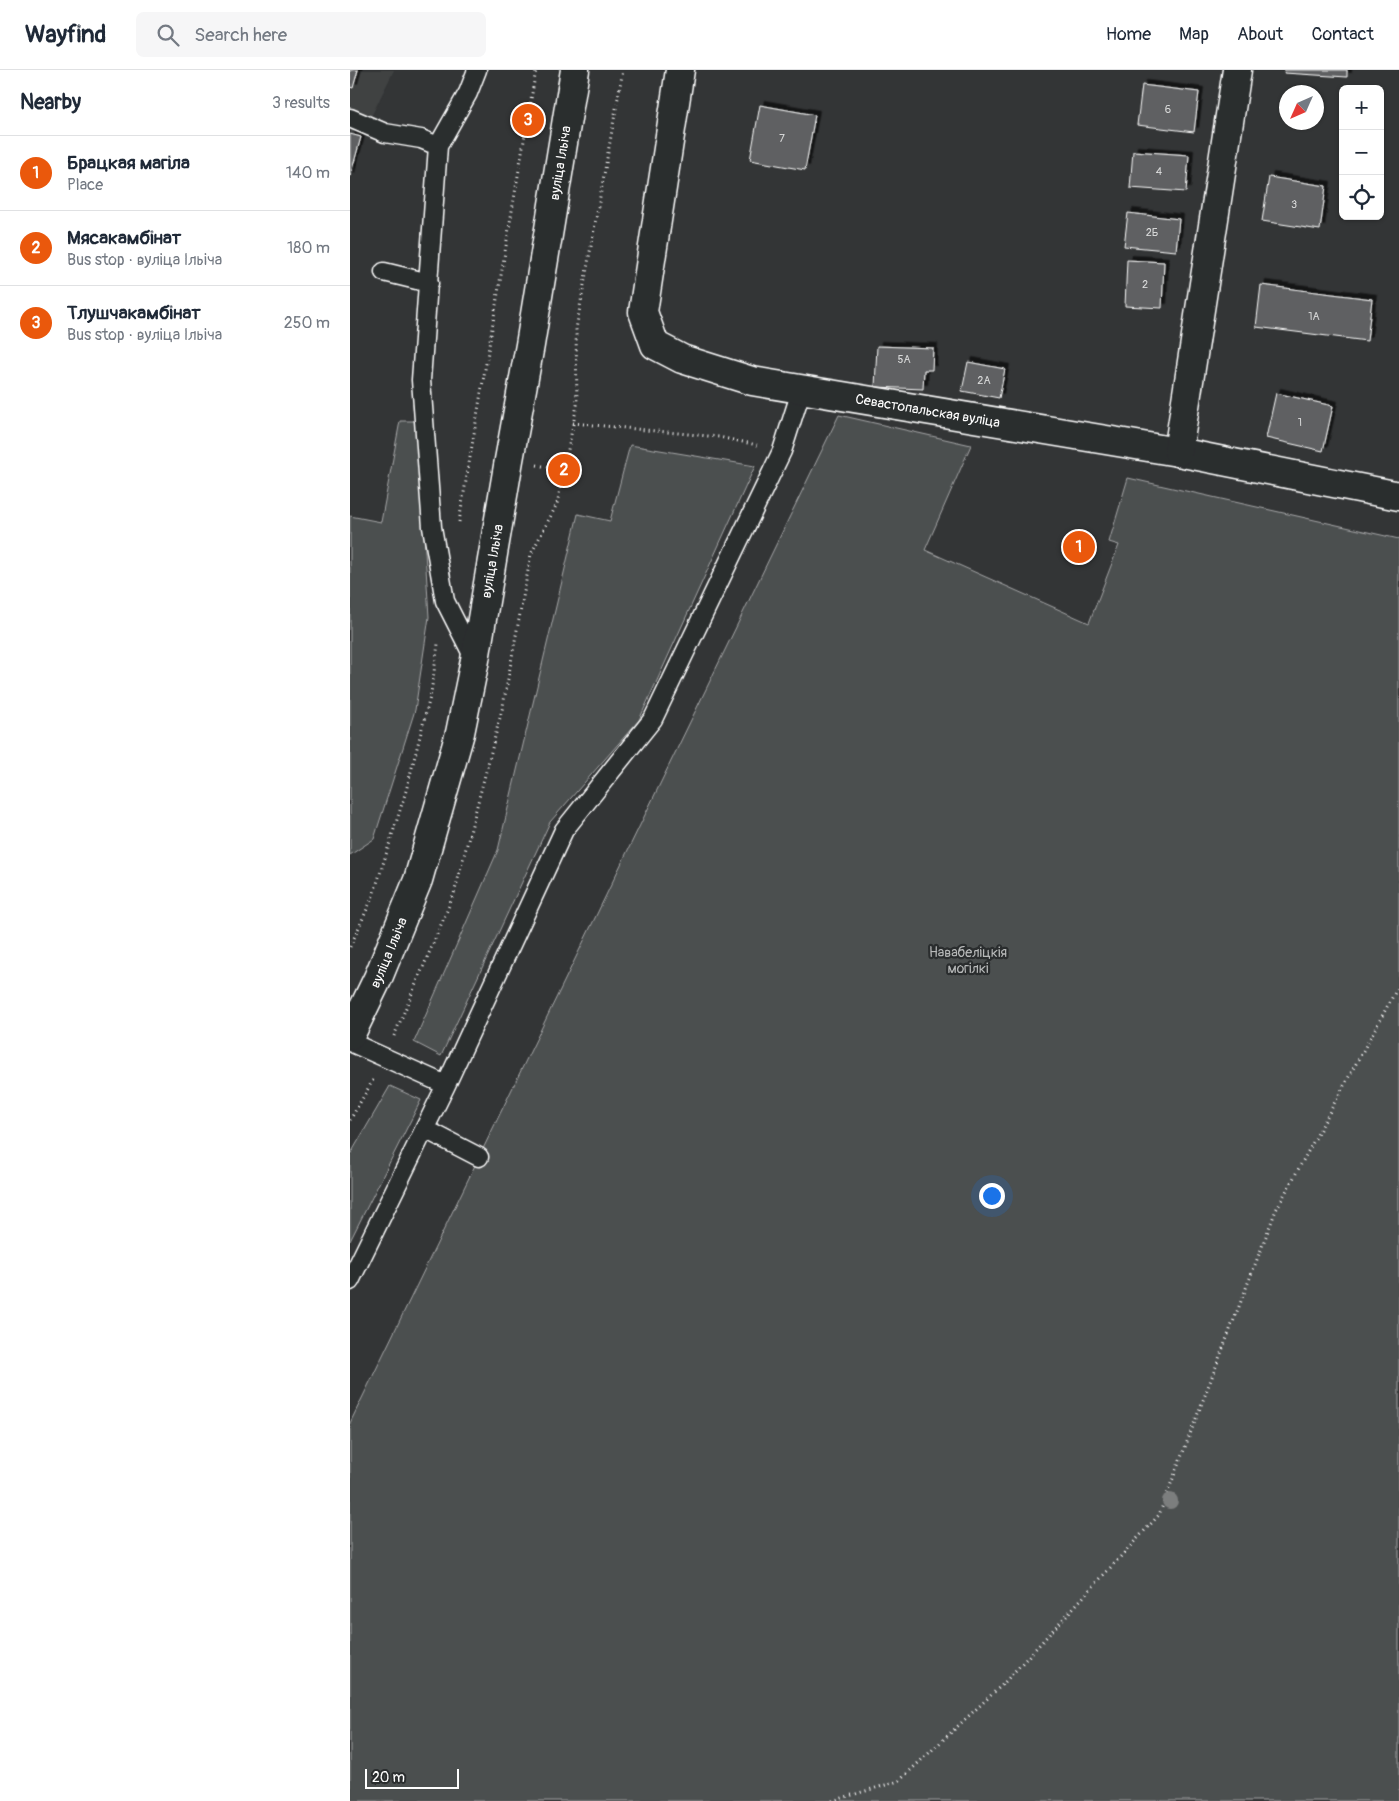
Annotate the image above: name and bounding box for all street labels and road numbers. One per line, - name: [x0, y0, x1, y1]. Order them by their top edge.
- street label: вуліца Ільіча: [545, 124, 574, 201]
- street label: Севастопальская вуліца: [854, 390, 1001, 431]
- street label: вуліца Ільіча: [477, 523, 506, 599]
- street label: вуліца Ільіча: [366, 915, 410, 991]

